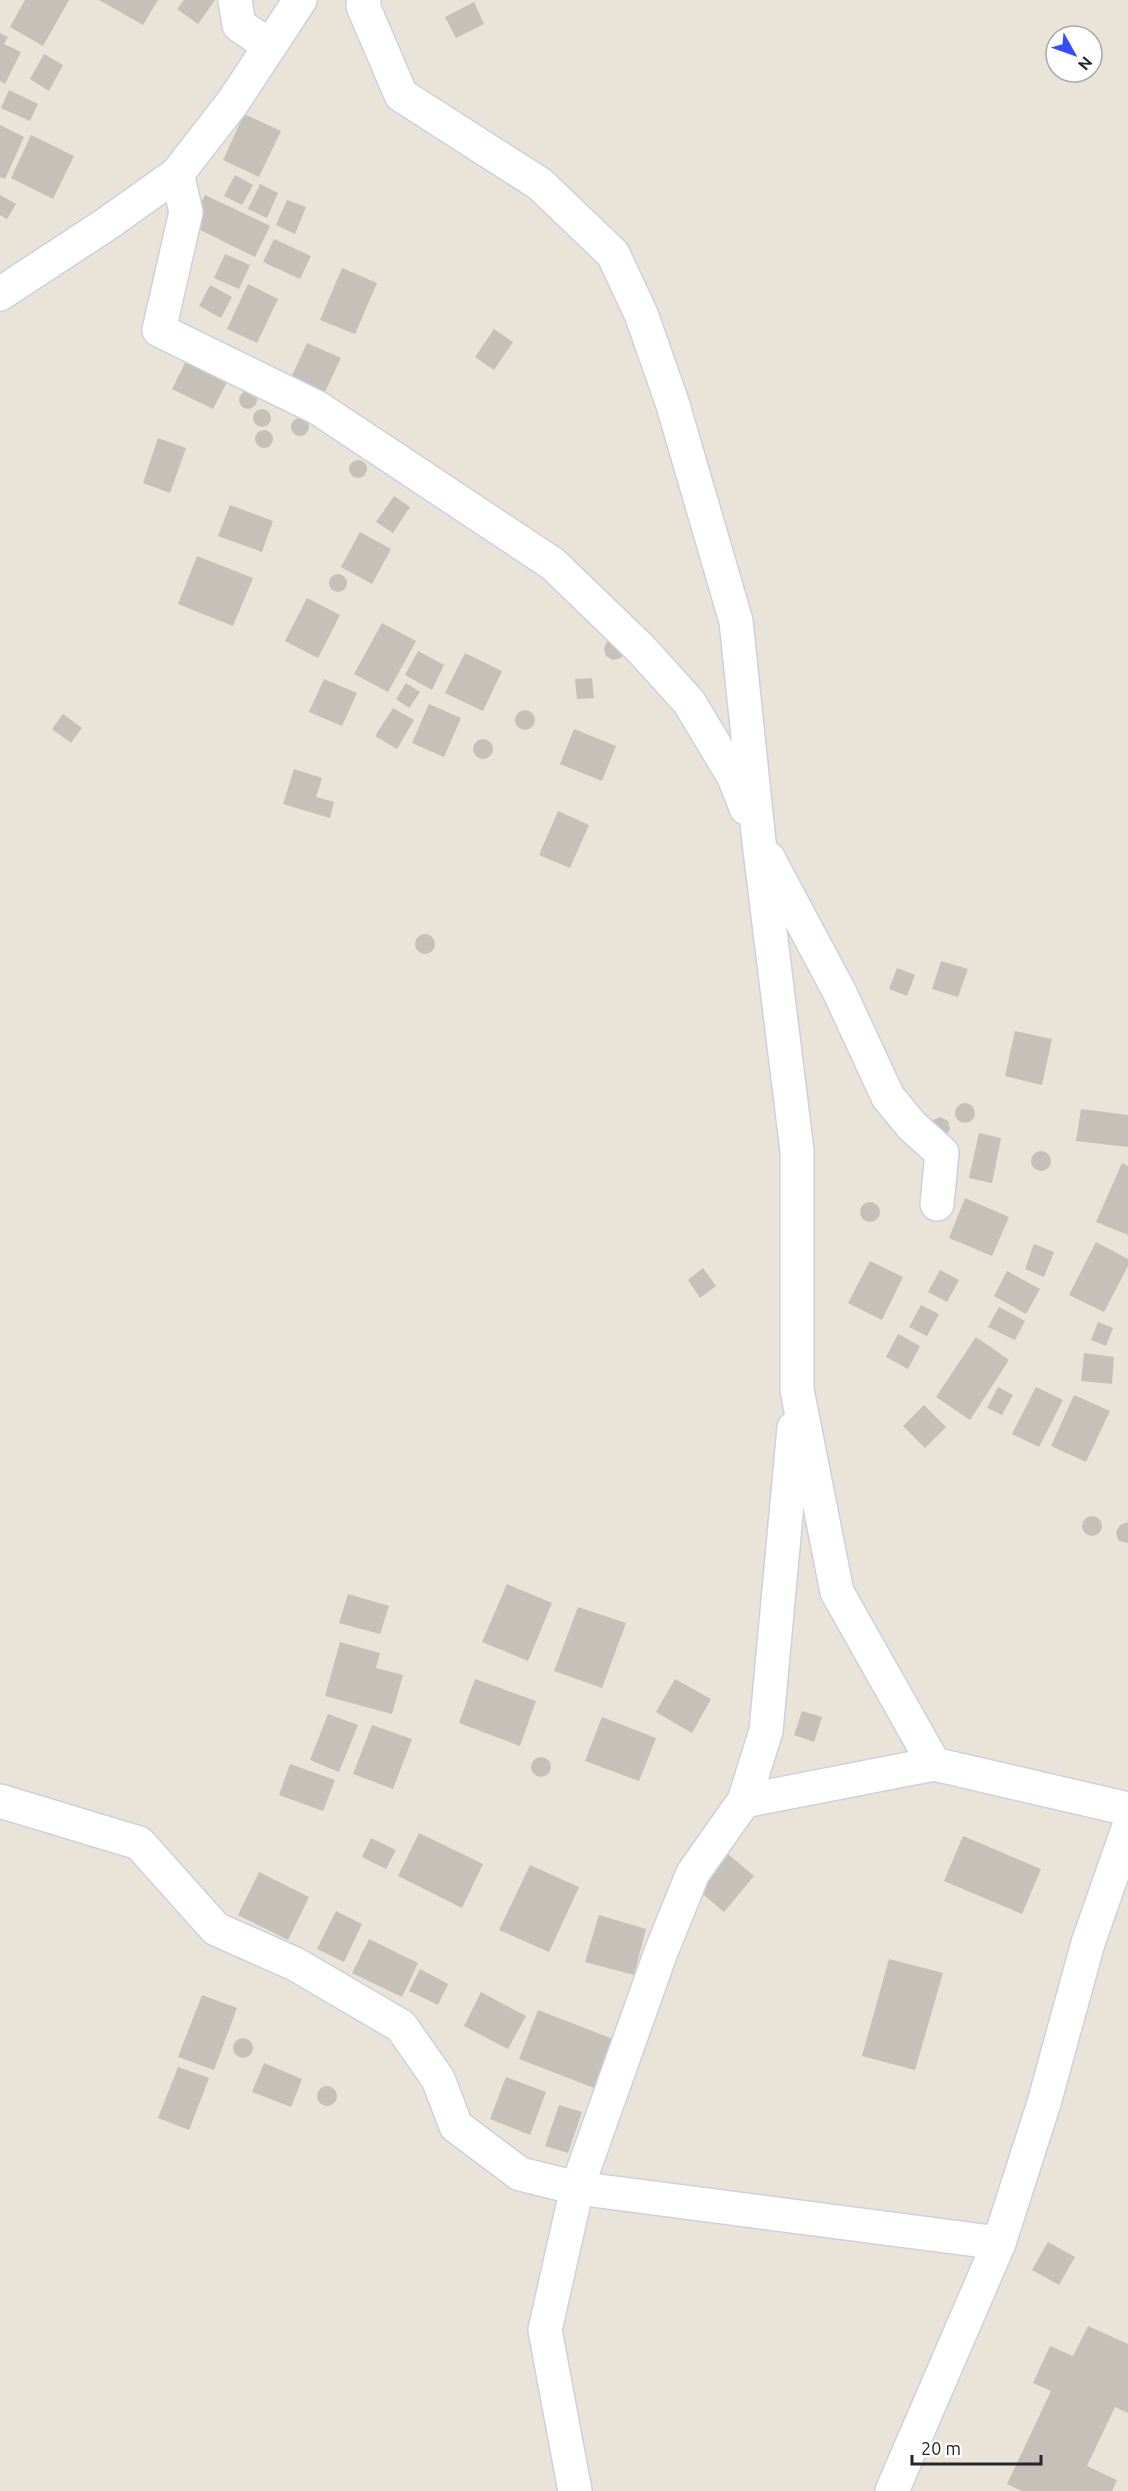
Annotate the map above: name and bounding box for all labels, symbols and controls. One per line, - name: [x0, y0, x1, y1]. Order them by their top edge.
- north arrow: [1044, 24, 1104, 84]
- text: N: [1075, 53, 1096, 74]
- scale bar: [912, 2428, 1041, 2466]
- text: 20 m: [921, 2438, 961, 2458]

